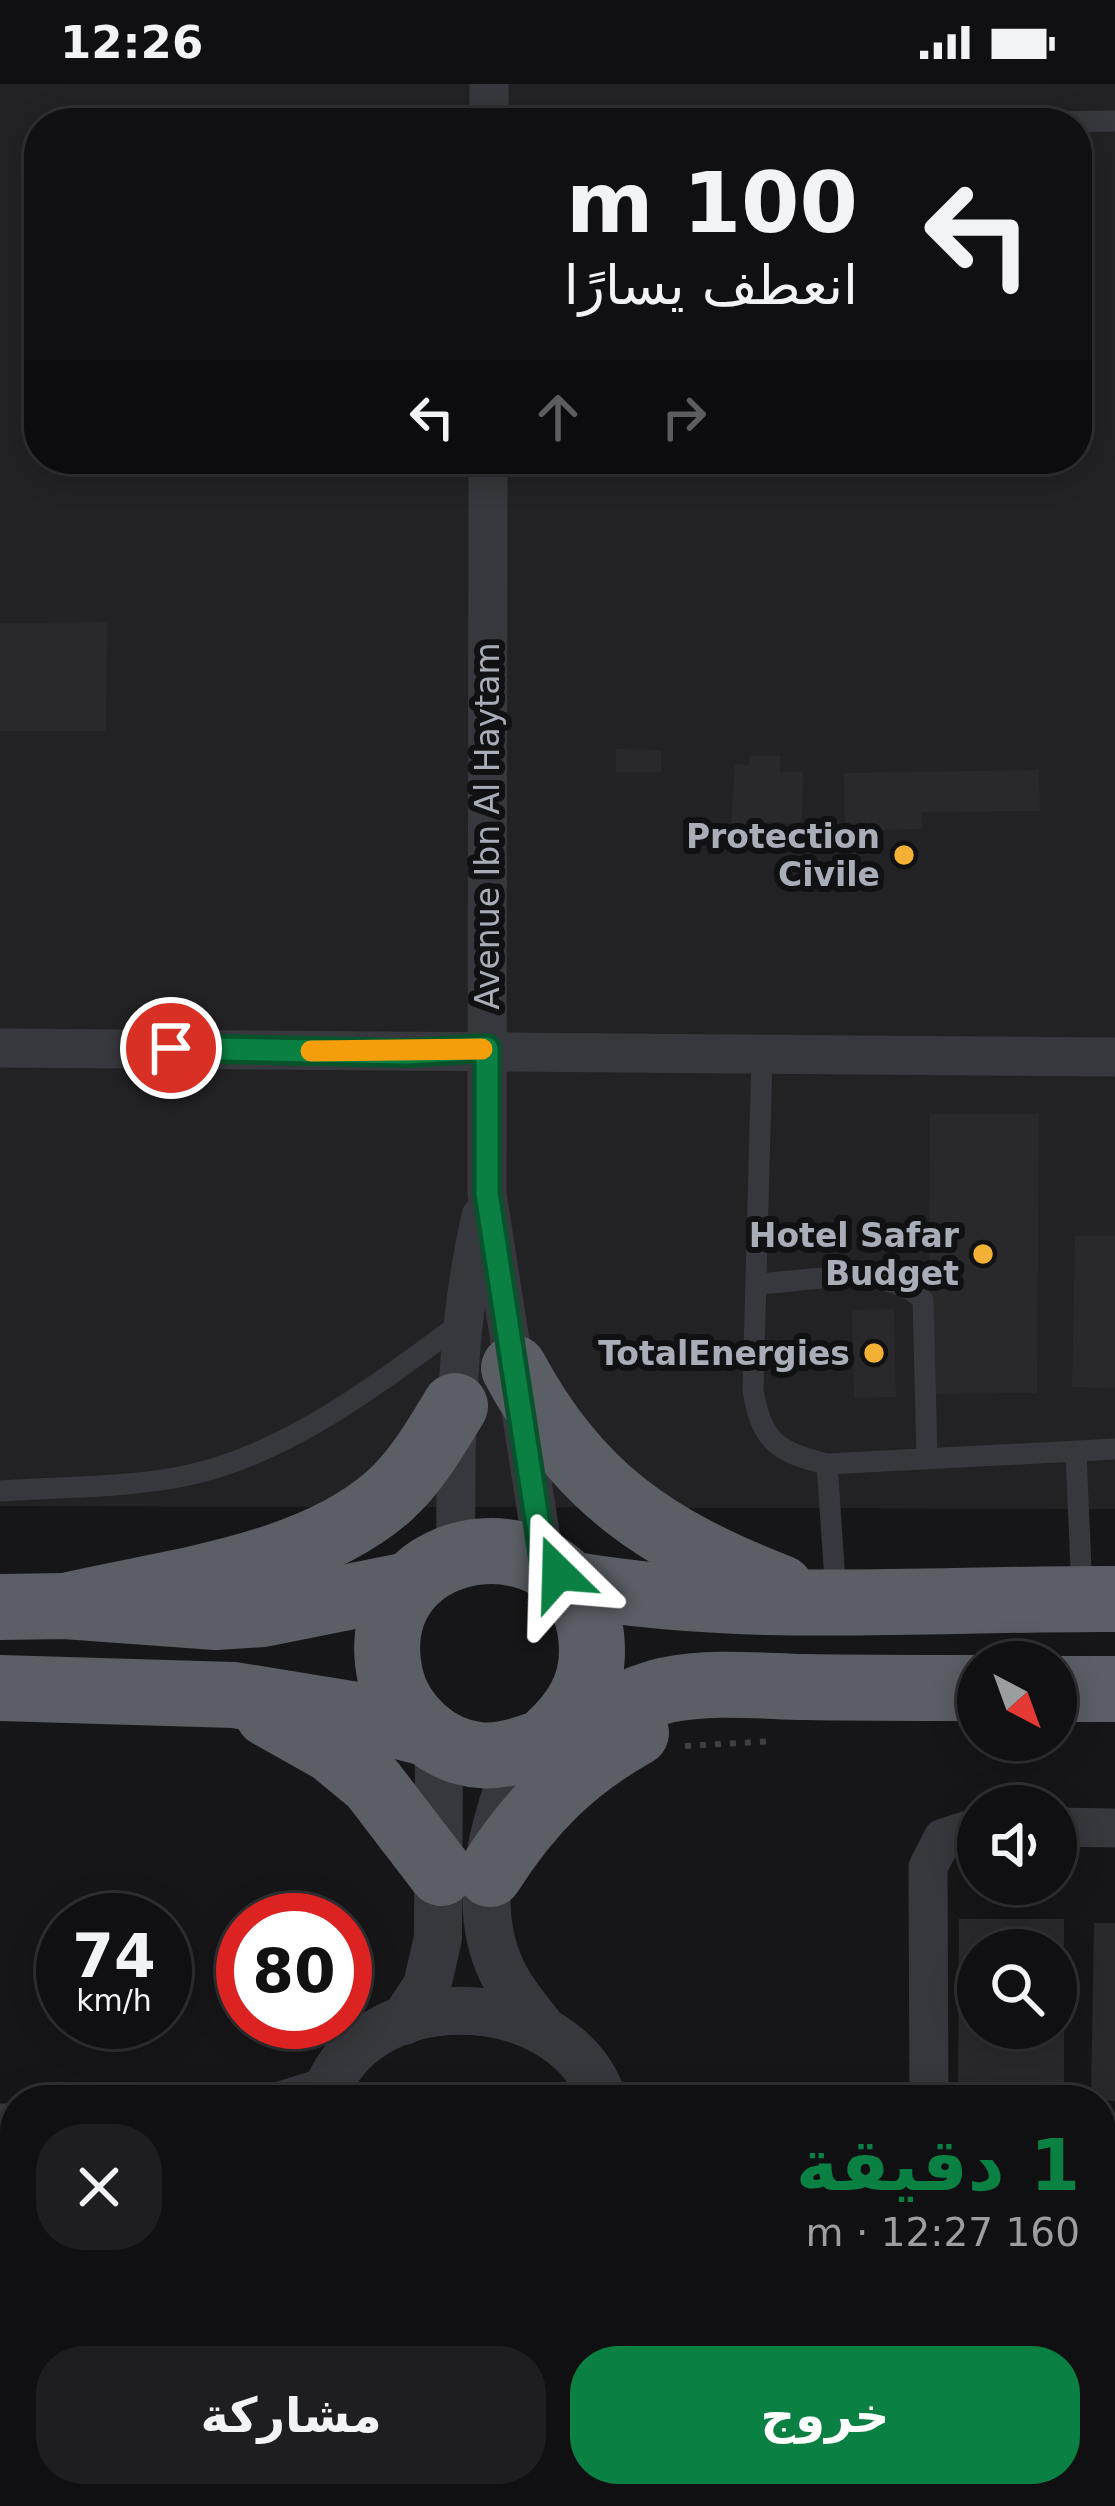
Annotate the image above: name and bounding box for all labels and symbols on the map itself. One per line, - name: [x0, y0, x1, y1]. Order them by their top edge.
- street label: Avenue Ibn Al Haytam: [468, 642, 507, 1010]
- place label: Protection Civile: [686, 817, 880, 894]
- marker: Protection Civile: [891, 842, 917, 868]
- pin: [120, 997, 222, 1099]
- place label: Hotel Safar Budget: [749, 1216, 960, 1293]
- marker: Hotel Safar Budget: [970, 1241, 996, 1267]
- place label: TotalEnergies: [598, 1334, 850, 1373]
- marker: TotalEnergies: [861, 1340, 887, 1366]
- position arrow: [495, 1510, 621, 1636]
- north arrow: [957, 1641, 1077, 1761]
- speed limit sign: 80: [216, 1893, 372, 2049]

